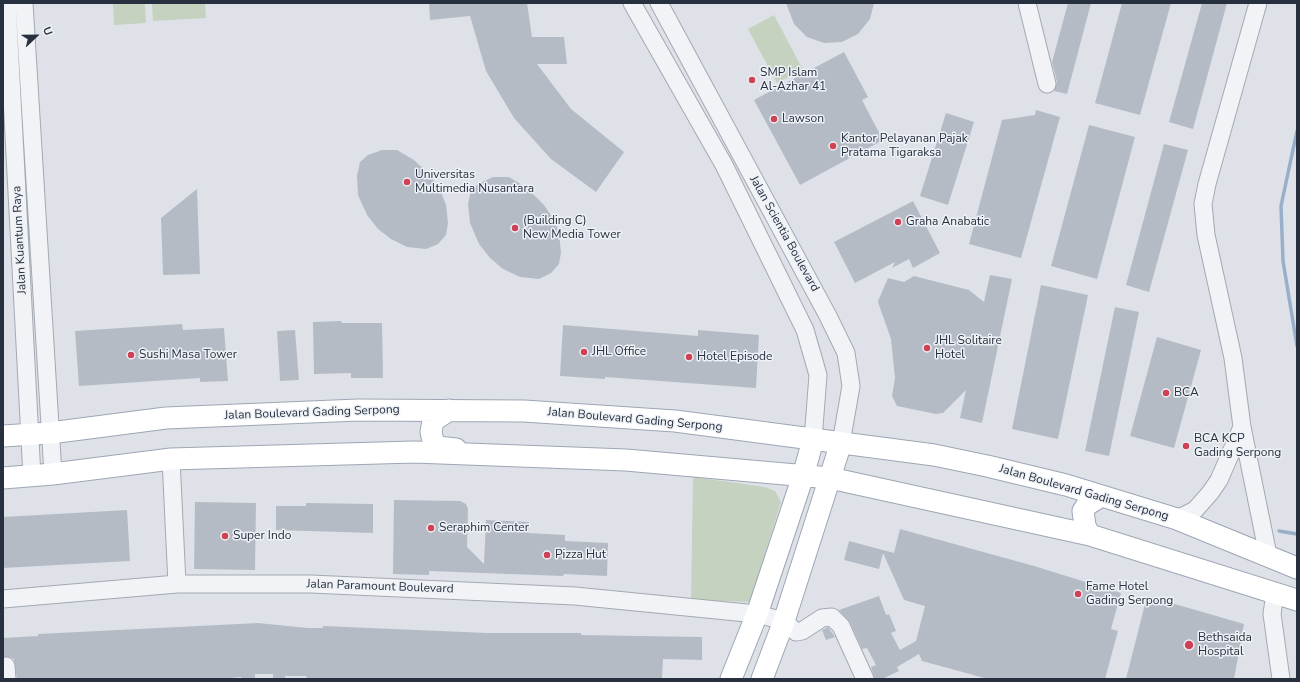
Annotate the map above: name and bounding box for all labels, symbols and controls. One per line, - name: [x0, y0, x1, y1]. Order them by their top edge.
- north arrow: [16, 16, 56, 56]
- text: U: [39, 25, 56, 38]
- place label: SMP Islam Al-Azhar 41: [760, 66, 826, 94]
- marker: SMP Islam Al-Azhar 41: [747, 75, 757, 85]
- place label: Lawson: [782, 112, 824, 126]
- marker: Lawson: [769, 114, 779, 124]
- place label: Kantor Pelayanan Pajak Pratama Tigaraksa: [841, 132, 968, 160]
- marker: Kantor Pelayanan Pajak Pratama Tigaraksa: [828, 141, 838, 151]
- place label: Universitas Multimedia Nusantara: [415, 168, 534, 196]
- street label: Jalan Scientia Boulevard: [746, 174, 822, 294]
- marker: Universitas Multimedia Nusantara: [402, 177, 412, 187]
- street label: Jalan Kuantum Raya: [10, 186, 30, 294]
- place label: (Building C) New Media Tower: [523, 214, 621, 242]
- place label: Graha Anabatic: [906, 215, 989, 229]
- marker: Graha Anabatic: [893, 217, 903, 227]
- marker: (Building C) New Media Tower: [510, 223, 520, 233]
- place label: JHL Solitaire Hotel: [935, 334, 1002, 362]
- marker: JHL Solitaire Hotel: [922, 343, 932, 353]
- place label: JHL Office: [592, 345, 646, 359]
- marker: JHL Office: [579, 347, 589, 357]
- place label: Sushi Masa Tower: [139, 348, 237, 362]
- marker: Sushi Masa Tower: [126, 350, 136, 360]
- place label: Hotel Episode: [697, 350, 773, 364]
- marker: Hotel Episode: [684, 352, 694, 362]
- place label: BCA: [1174, 386, 1199, 400]
- marker: BCA: [1161, 388, 1171, 398]
- street label: Jalan Boulevard Gading Serpong: [224, 403, 400, 423]
- street label: Jalan Boulevard Gading Serpong: [547, 405, 723, 435]
- place label: BCA KCP Gading Serpong: [1194, 432, 1281, 460]
- marker: BCA KCP Gading Serpong: [1181, 441, 1191, 451]
- street label: Jalan Boulevard Gading Serpong: [998, 462, 1170, 524]
- place label: Seraphim Center: [439, 521, 529, 535]
- marker: Seraphim Center: [426, 523, 436, 533]
- place label: Super Indo: [233, 529, 291, 543]
- marker: Super Indo: [220, 531, 230, 541]
- place label: Pizza Hut: [555, 548, 606, 562]
- marker: Pizza Hut: [542, 550, 552, 560]
- street label: Jalan Paramount Boulevard: [306, 577, 454, 597]
- place label: Fame Hotel Gading Serpong: [1086, 580, 1173, 608]
- marker: Fame Hotel Gading Serpong: [1073, 589, 1083, 599]
- place label: Bethsaida Hospital: [1198, 631, 1252, 659]
- marker: Bethsaida Hospital: [1183, 639, 1195, 651]

